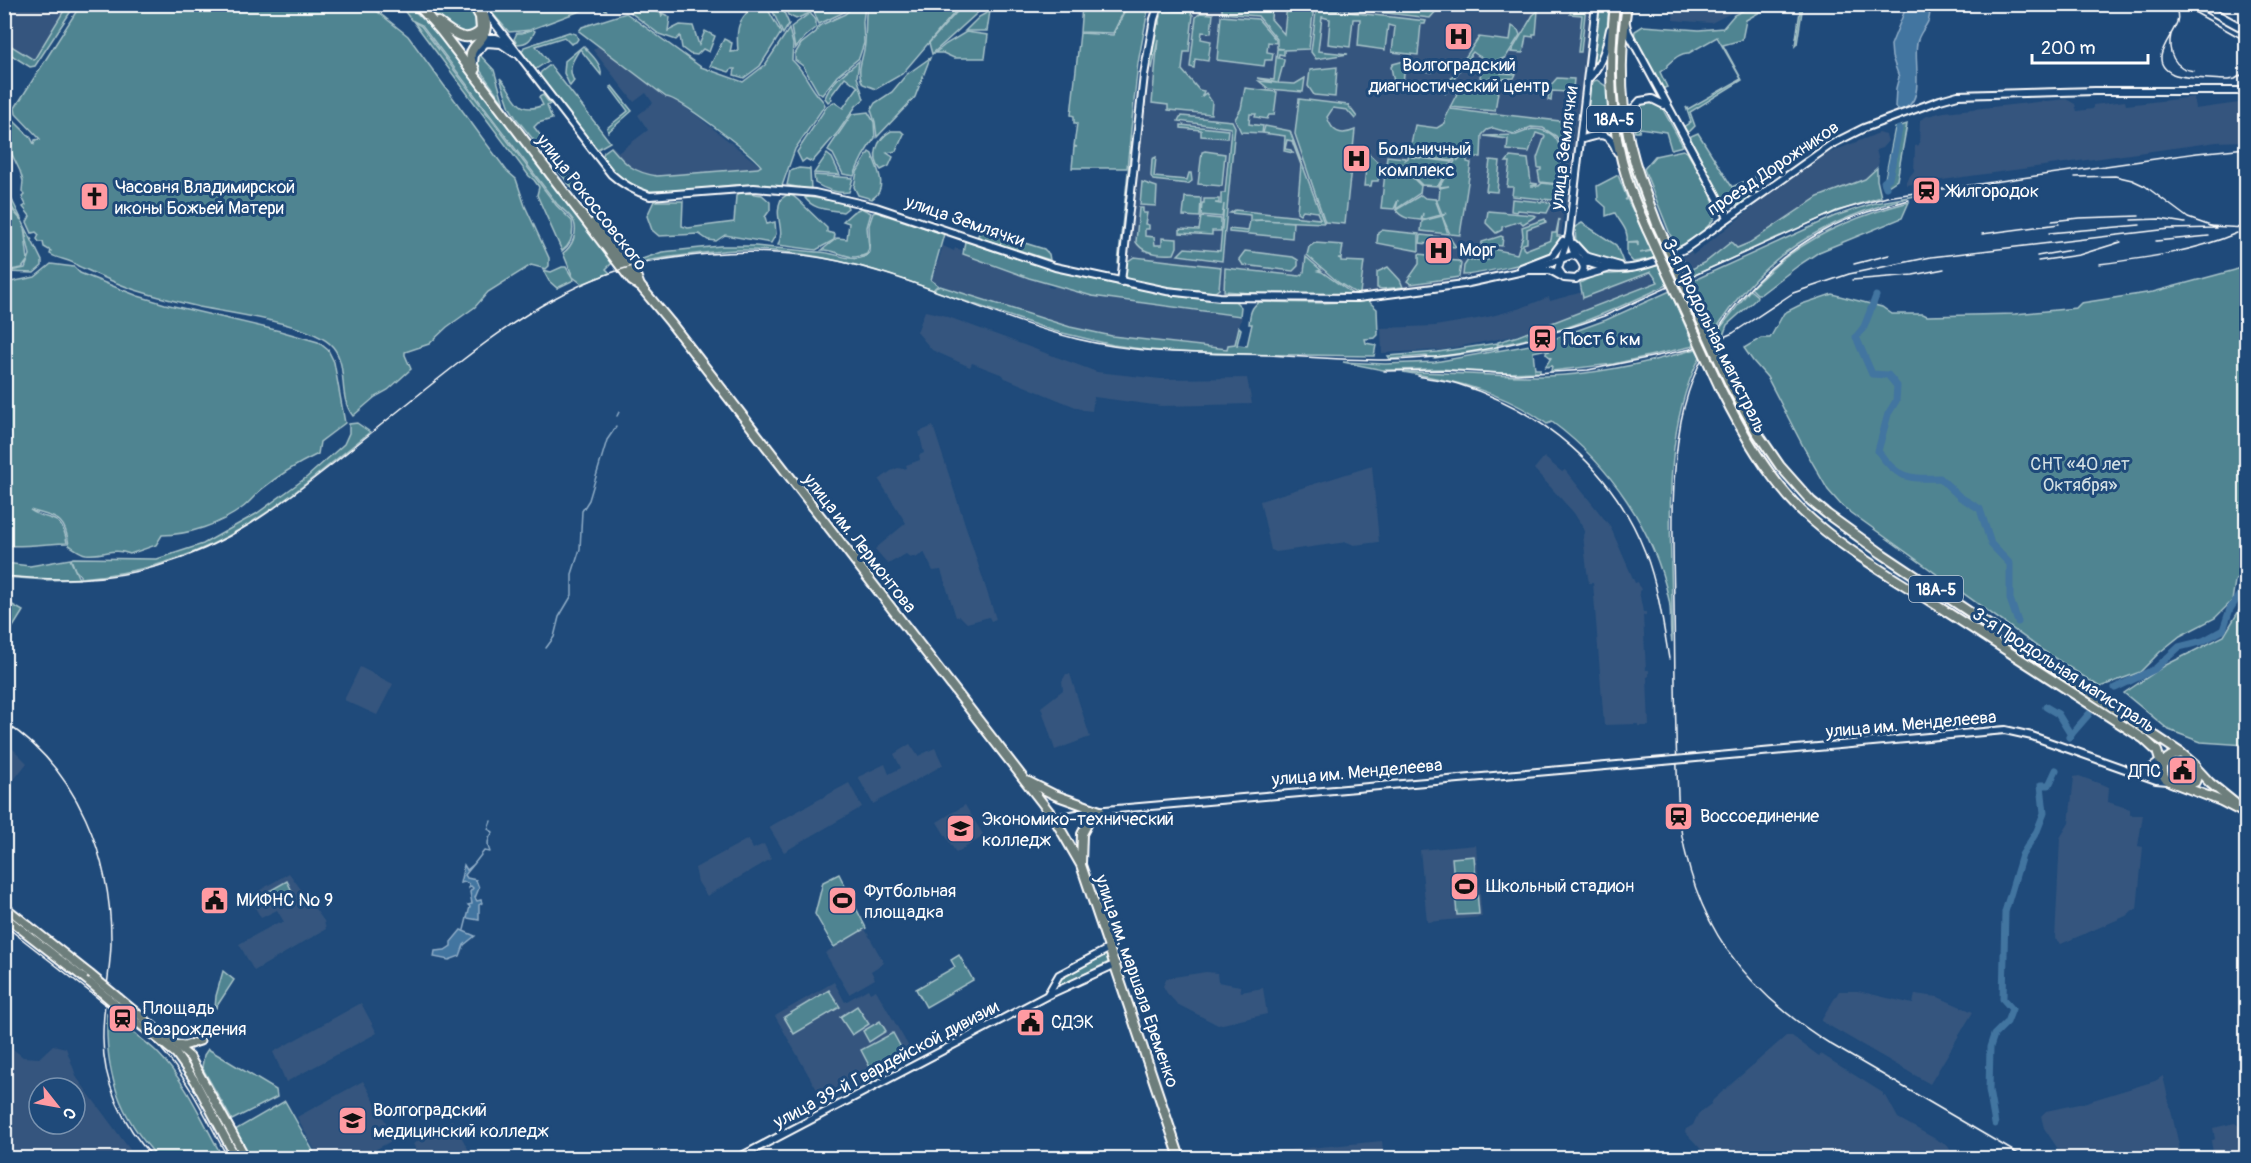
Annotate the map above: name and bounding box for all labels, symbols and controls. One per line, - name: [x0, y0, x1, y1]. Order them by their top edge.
- hospital icon: Волгоградский диагностический центр: [1443, 20, 1475, 52]
- scale bar: [2032, 27, 2148, 65]
- text: 200 m: [2041, 37, 2096, 60]
- place label: Волгоградский диагностический центр: [1368, 54, 1550, 98]
- street label: улица Землячки: [1545, 85, 1584, 212]
- road number: 18А-5: [1587, 106, 1641, 132]
- street label: проезд Дорожников: [1703, 116, 1844, 221]
- street label: улица Рокоссовского: [531, 129, 652, 275]
- place label: Больничный комплекс: [1378, 138, 1472, 182]
- hospital icon: Больничный комплекс: [1341, 143, 1373, 175]
- station icon: Жилгородок: [1910, 175, 1942, 207]
- place label: Часовня Владимирской иконы Божьей Матери: [115, 176, 295, 220]
- place label: Жилгородок: [1944, 180, 2039, 203]
- church icon: Часовня Владимирской иконы Божьей Матери: [78, 181, 110, 213]
- street label: улица Землячки: [901, 190, 1027, 253]
- hospital icon: Морг: [1422, 234, 1454, 266]
- street label: 3-я Продольная магистраль: [1657, 235, 1772, 437]
- place label: Морг: [1459, 239, 1496, 262]
- station icon: Пост 6 км: [1526, 323, 1558, 355]
- place label: Пост 6 км: [1563, 328, 1641, 351]
- park label: СНТ «40 лет Октября»: [2030, 453, 2130, 497]
- street label: улица им. Лермонтова: [797, 468, 921, 618]
- road number: 18А-5: [1909, 576, 1963, 602]
- street label: 3-я Продольная магистраль: [1968, 603, 2160, 738]
- street label: улица им. Менделеева: [1824, 706, 1997, 744]
- street label: улица им. Менделеева: [1270, 754, 1443, 792]
- public building icon: ДПС: [2166, 755, 2198, 787]
- place label: ДПС: [2127, 760, 2161, 783]
- station icon: Воссоединение: [1663, 800, 1695, 832]
- place label: Воссоединение: [1700, 805, 1819, 828]
- place label: Экономико-технический колледж: [982, 808, 1174, 852]
- school or university icon: Экономико-технический колледж: [945, 813, 977, 845]
- sports icon: Школьный стадион: [1449, 870, 1481, 902]
- street label: улица им. маршала Еременко: [1089, 871, 1184, 1091]
- place label: Школьный стадион: [1486, 875, 1634, 898]
- place label: Футбольная площадка: [864, 880, 956, 924]
- public building icon: МИФНС № 9: [199, 884, 231, 916]
- sports icon: Футбольная площадка: [827, 885, 859, 917]
- place label: МИФНС № 9: [236, 889, 333, 912]
- street label: улица 39-й Гвардейской дивизии: [769, 995, 1003, 1134]
- place label: Площадь Возрождения: [143, 997, 246, 1041]
- station icon: Площадь Возрождения: [106, 1002, 138, 1034]
- public building icon: СДЭК: [1014, 1006, 1046, 1038]
- place label: СДЭК: [1051, 1011, 1094, 1034]
- north arrow: [27, 1076, 87, 1136]
- place label: Волгоградский медицинский колледж: [373, 1099, 549, 1143]
- text: С: [58, 1104, 80, 1123]
- school or university icon: Волгоградский медицинский колледж: [336, 1104, 368, 1136]

